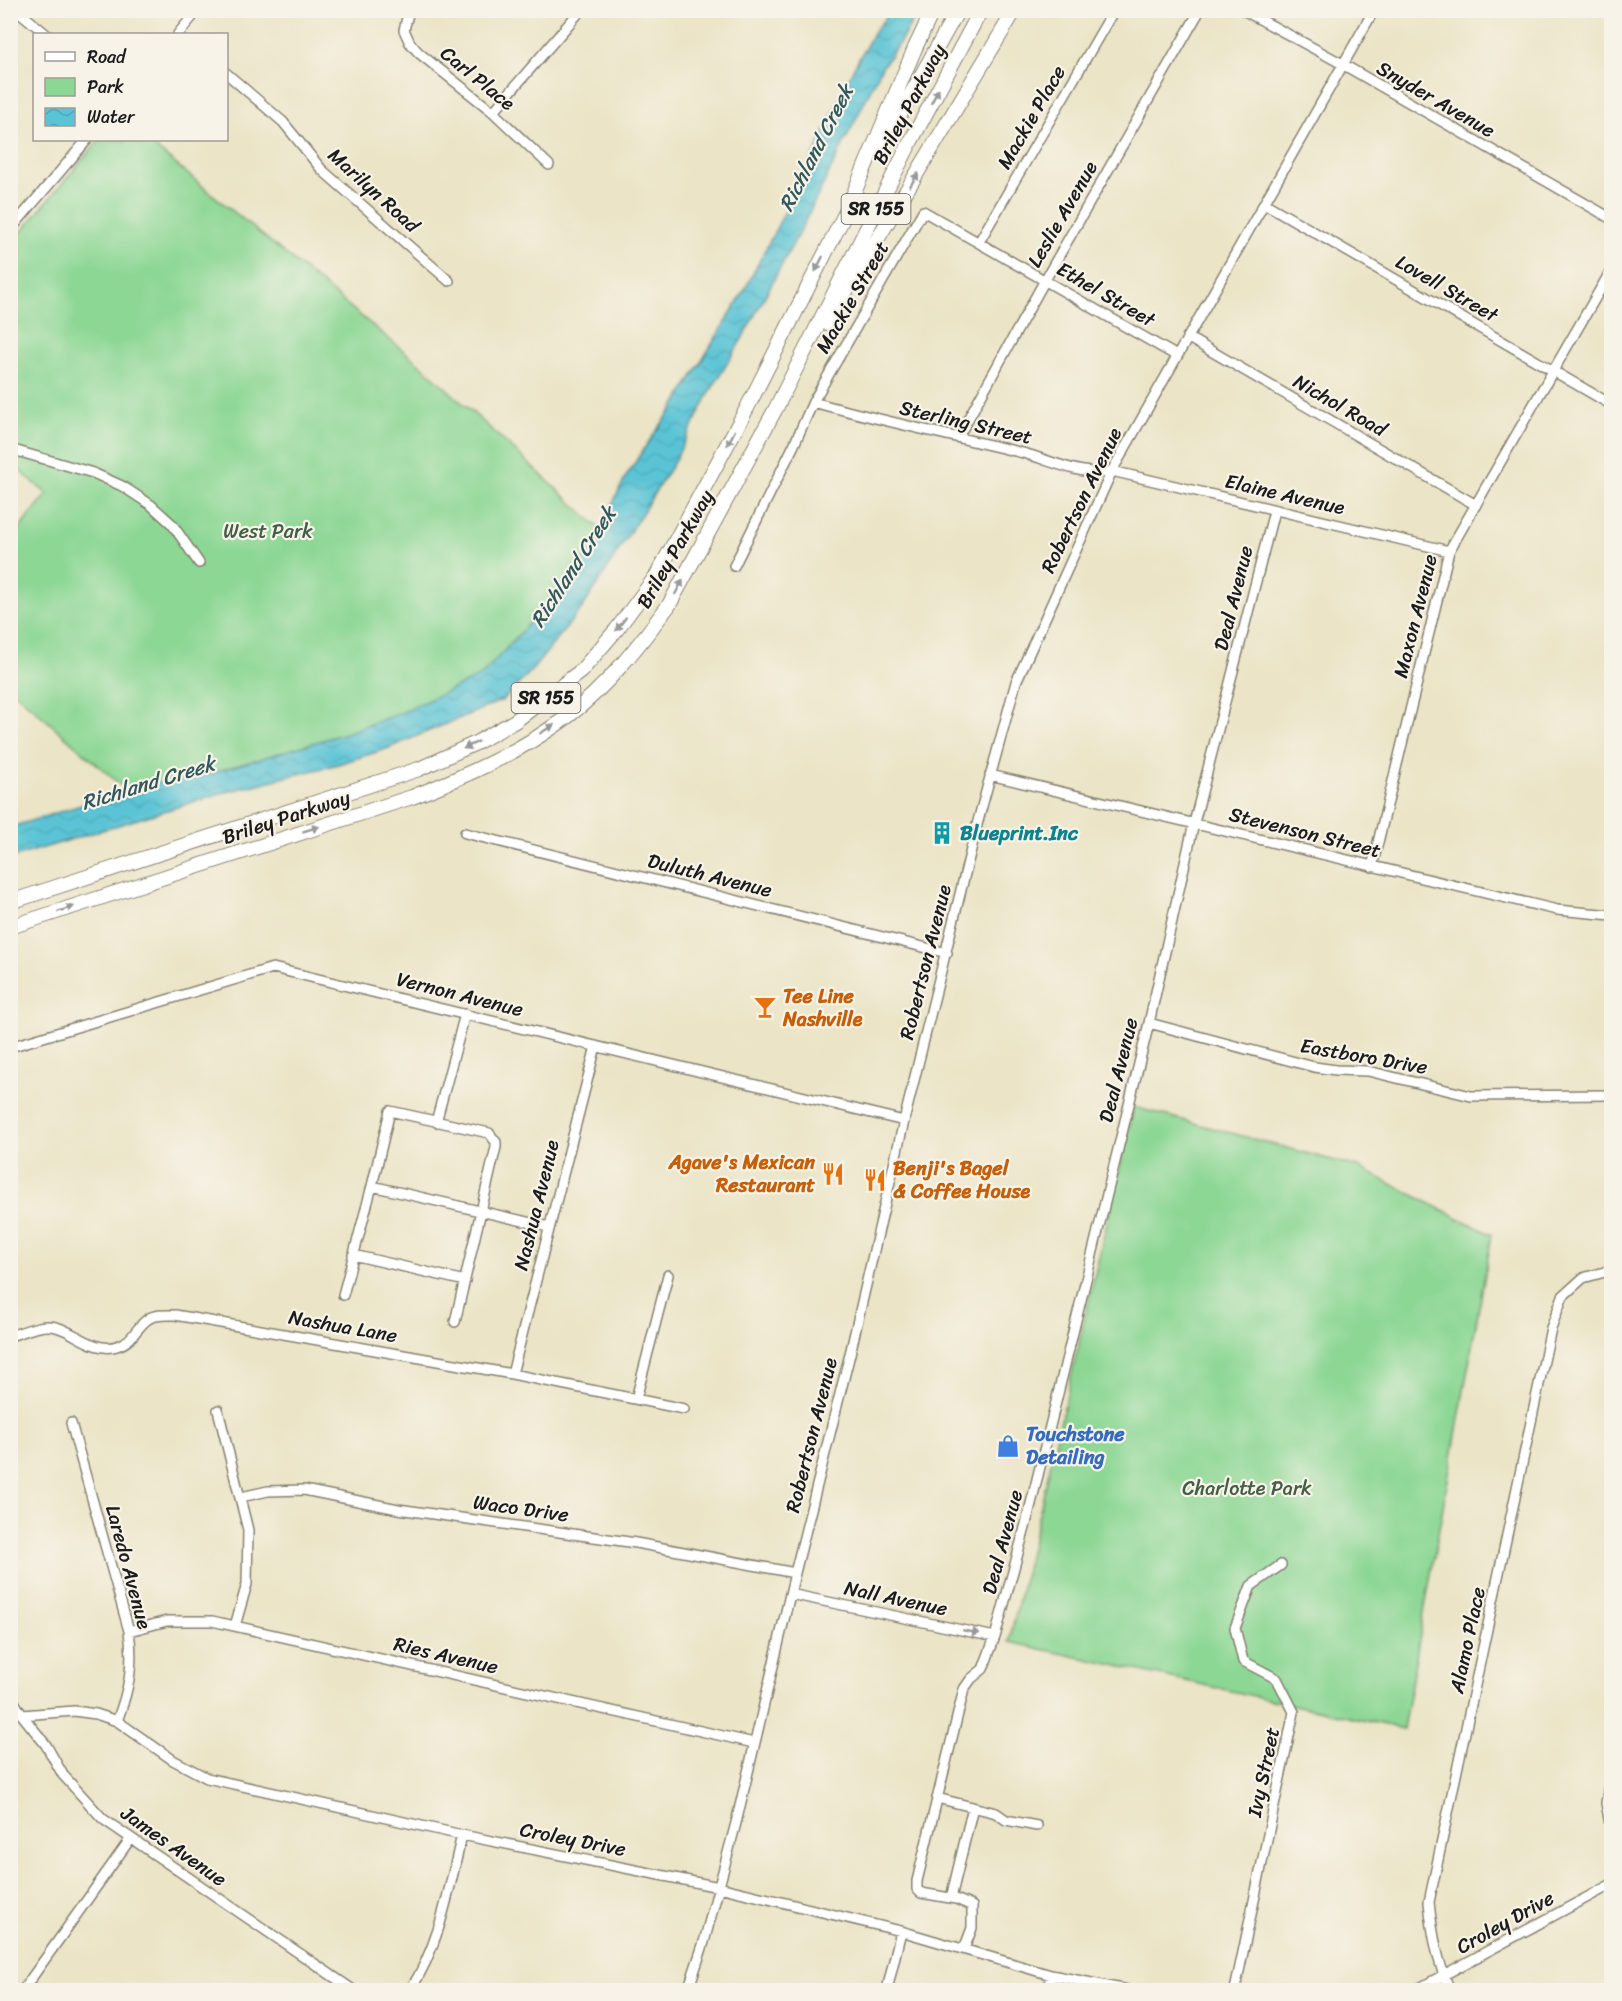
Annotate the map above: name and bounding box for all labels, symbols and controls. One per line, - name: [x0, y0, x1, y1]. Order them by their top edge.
- legend: [33, 33, 228, 141]
- street label: Carl Place: [432, 37, 523, 120]
- street label: Briley Parkway: [863, 37, 956, 171]
- text: Road: [87, 41, 127, 73]
- street label: Snyder Avenue: [1370, 51, 1502, 148]
- street label: Mackie Place: [987, 59, 1075, 176]
- text: Park: [87, 71, 124, 103]
- water label: Richland Creek: [768, 75, 866, 218]
- one-way arrow: [930, 87, 940, 104]
- text: Water: [87, 101, 136, 133]
- street label: Marilyn Road: [319, 139, 429, 243]
- street label: Leslie Avenue: [1018, 154, 1107, 274]
- one-way arrow: [908, 172, 919, 188]
- road number: SR 155: [842, 194, 910, 224]
- street label: Mackie Street: [806, 234, 899, 360]
- street label: Lovell Street: [1389, 245, 1506, 332]
- street label: Ethel Street: [1050, 252, 1163, 337]
- one-way arrow: [814, 256, 824, 273]
- street label: Nichol Road: [1286, 364, 1395, 447]
- street label: Sterling Street: [896, 390, 1036, 455]
- street label: Robertson Avenue: [1031, 421, 1132, 579]
- one-way arrow: [726, 430, 736, 447]
- street label: Elaine Avenue: [1222, 464, 1349, 525]
- street label: Briley Parkway: [627, 482, 724, 616]
- water label: Richland Creek: [519, 496, 628, 635]
- park label: West Park: [223, 514, 313, 549]
- street label: Deal Avenue: [1204, 542, 1263, 654]
- street label: Maxon Avenue: [1383, 550, 1448, 682]
- one-way arrow: [674, 579, 684, 596]
- one-way arrow: [616, 616, 628, 631]
- road number: SR 155: [512, 683, 580, 713]
- one-way arrow: [539, 723, 555, 735]
- one-way arrow: [463, 741, 480, 750]
- water label: Richland Creek: [76, 744, 222, 821]
- street label: Briley Parkway: [218, 780, 355, 855]
- street label: Stevenson Street: [1225, 797, 1385, 868]
- place label: Blueprint.Inc: [960, 816, 1079, 851]
- building icon: Blueprint.Inc: [929, 820, 955, 846]
- one-way arrow: [302, 824, 320, 833]
- street label: Duluth Avenue: [644, 843, 776, 908]
- street label: Robertson Avenue: [889, 881, 962, 1043]
- one-way arrow: [57, 904, 75, 913]
- street label: Vernon Avenue: [393, 962, 527, 1027]
- place label: Tee Line Nashville: [782, 979, 863, 1037]
- bar icon: Tee Line Nashville: [752, 994, 778, 1020]
- street label: Deal Avenue: [1089, 1014, 1148, 1126]
- street label: Eastboro Drive: [1298, 1028, 1430, 1085]
- street label: Nashua Avenue: [503, 1136, 570, 1274]
- place label: Agave's Mexican Restaurant: [668, 1145, 815, 1203]
- place label: Benji's Bagel & Coffee House: [893, 1151, 1031, 1209]
- restaurant icon: Agave's Mexican Restaurant: [820, 1161, 846, 1187]
- restaurant icon: Benji's Bagel & Coffee House: [862, 1167, 888, 1193]
- street label: Nashua Lane: [286, 1300, 400, 1353]
- street label: Robertson Avenue: [775, 1354, 848, 1516]
- place label: Touchstone Detailing: [1026, 1417, 1125, 1475]
- shop icon: Touchstone Detailing: [995, 1433, 1021, 1459]
- park label: Charlotte Park: [1182, 1471, 1312, 1506]
- street label: Waco Drive: [471, 1484, 571, 1533]
- street label: Deal Avenue: [972, 1486, 1033, 1598]
- street label: Laredo Avenue: [95, 1501, 162, 1633]
- street label: Nall Avenue: [841, 1570, 951, 1627]
- street label: Alamo Place: [1439, 1584, 1496, 1697]
- street label: Ries Avenue: [390, 1626, 502, 1684]
- one-way arrow: [961, 1628, 980, 1637]
- street label: Ivy Street: [1237, 1724, 1290, 1821]
- street label: James Avenue: [112, 1796, 234, 1896]
- street label: Croley Drive: [517, 1812, 629, 1867]
- street label: Croley Drive: [1450, 1881, 1561, 1964]

